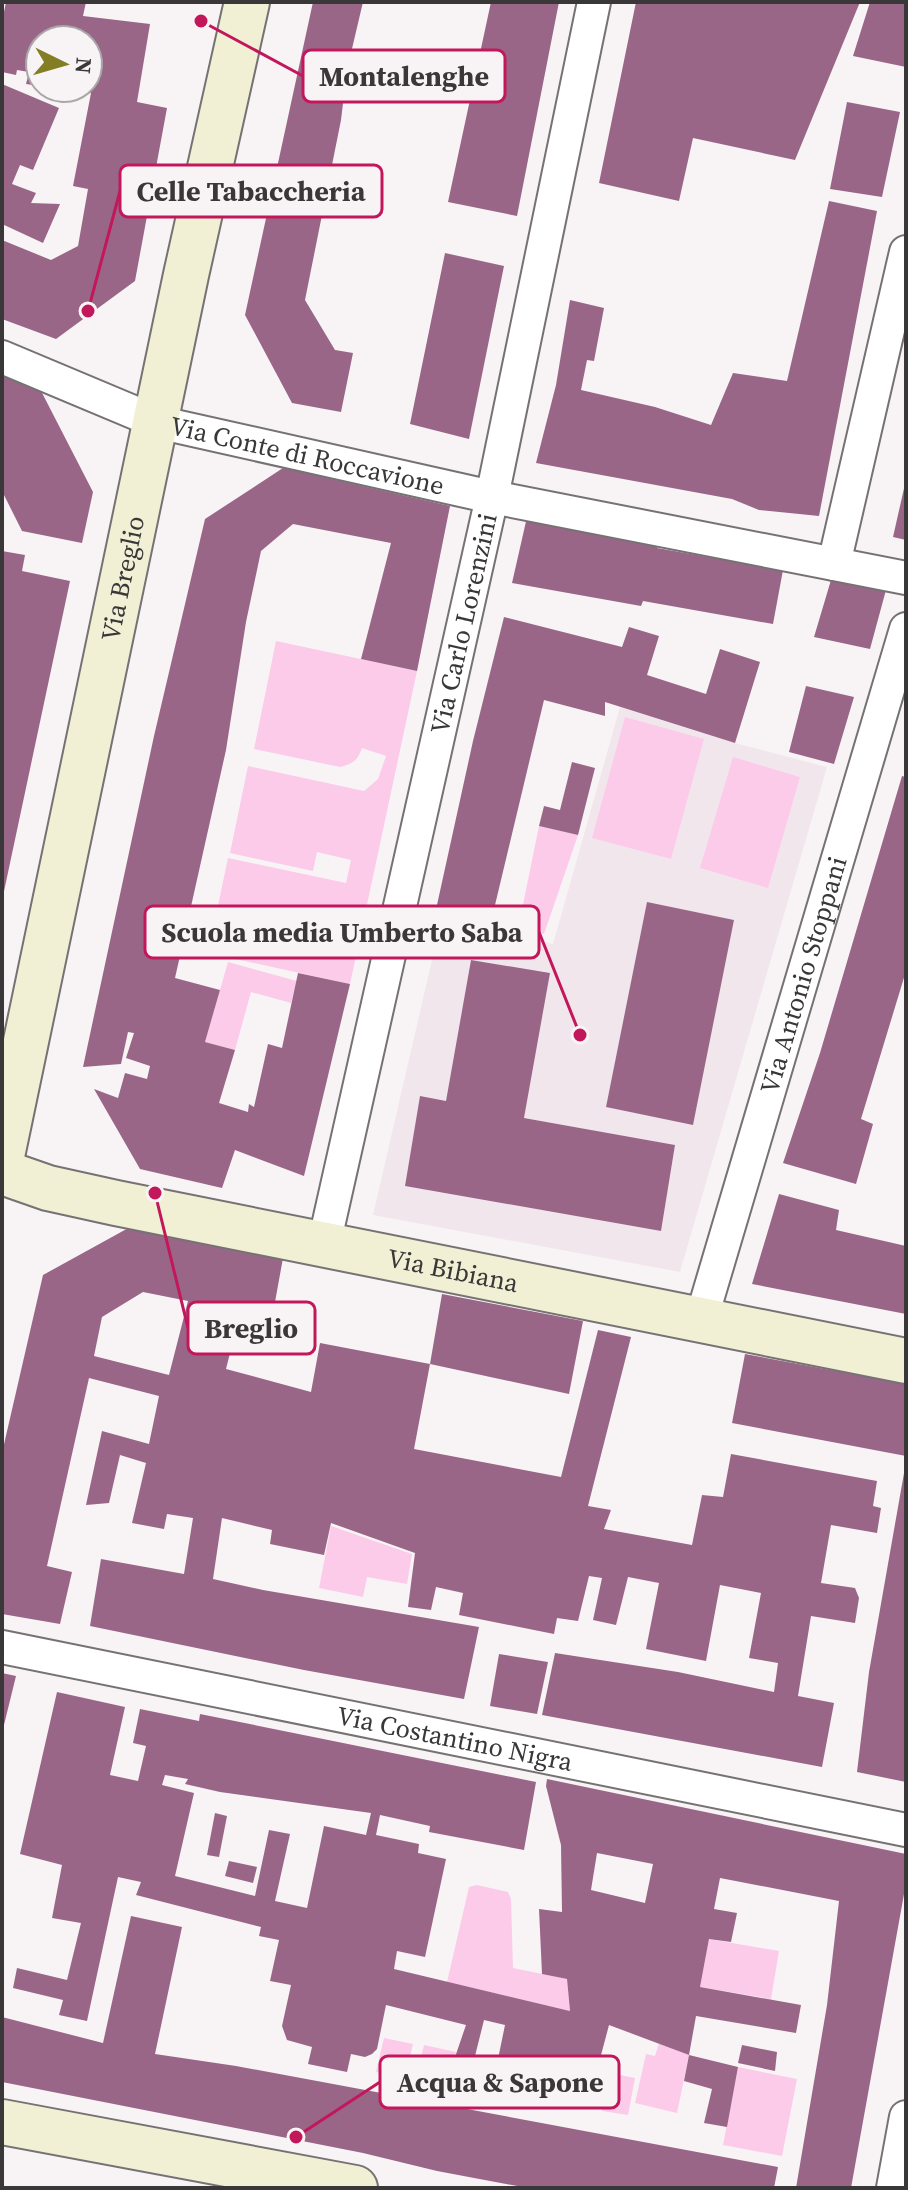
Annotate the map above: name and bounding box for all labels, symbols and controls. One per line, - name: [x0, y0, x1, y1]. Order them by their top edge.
- north arrow: [24, 24, 104, 104]
- callout: Montalenghe: [303, 50, 505, 102]
- text: N: [68, 56, 100, 75]
- text: Montalenghe: [319, 57, 489, 95]
- callout: Celle Tabaccheria: [120, 165, 382, 217]
- text: Celle Tabaccheria: [136, 172, 366, 210]
- street label: Via Conte di Roccavione: [167, 408, 448, 504]
- street label: Via Carlo Lorenzini: [421, 510, 506, 737]
- street label: Via Breglio: [92, 513, 153, 644]
- street label: Via Antonio Stoppani: [751, 852, 856, 1098]
- callout: Scuola media Umberto Saba: [145, 906, 539, 958]
- text: Scuola media Umberto Saba: [161, 913, 523, 951]
- street label: Via Bibiana: [384, 1240, 522, 1301]
- callout: Breglio: [188, 1302, 315, 1354]
- text: Breglio: [204, 1309, 298, 1347]
- street label: Via Costantino Nigra: [334, 1697, 577, 1780]
- callout: Acqua & Sapone: [380, 2056, 619, 2108]
- text: Acqua & Sapone: [396, 2063, 604, 2101]

